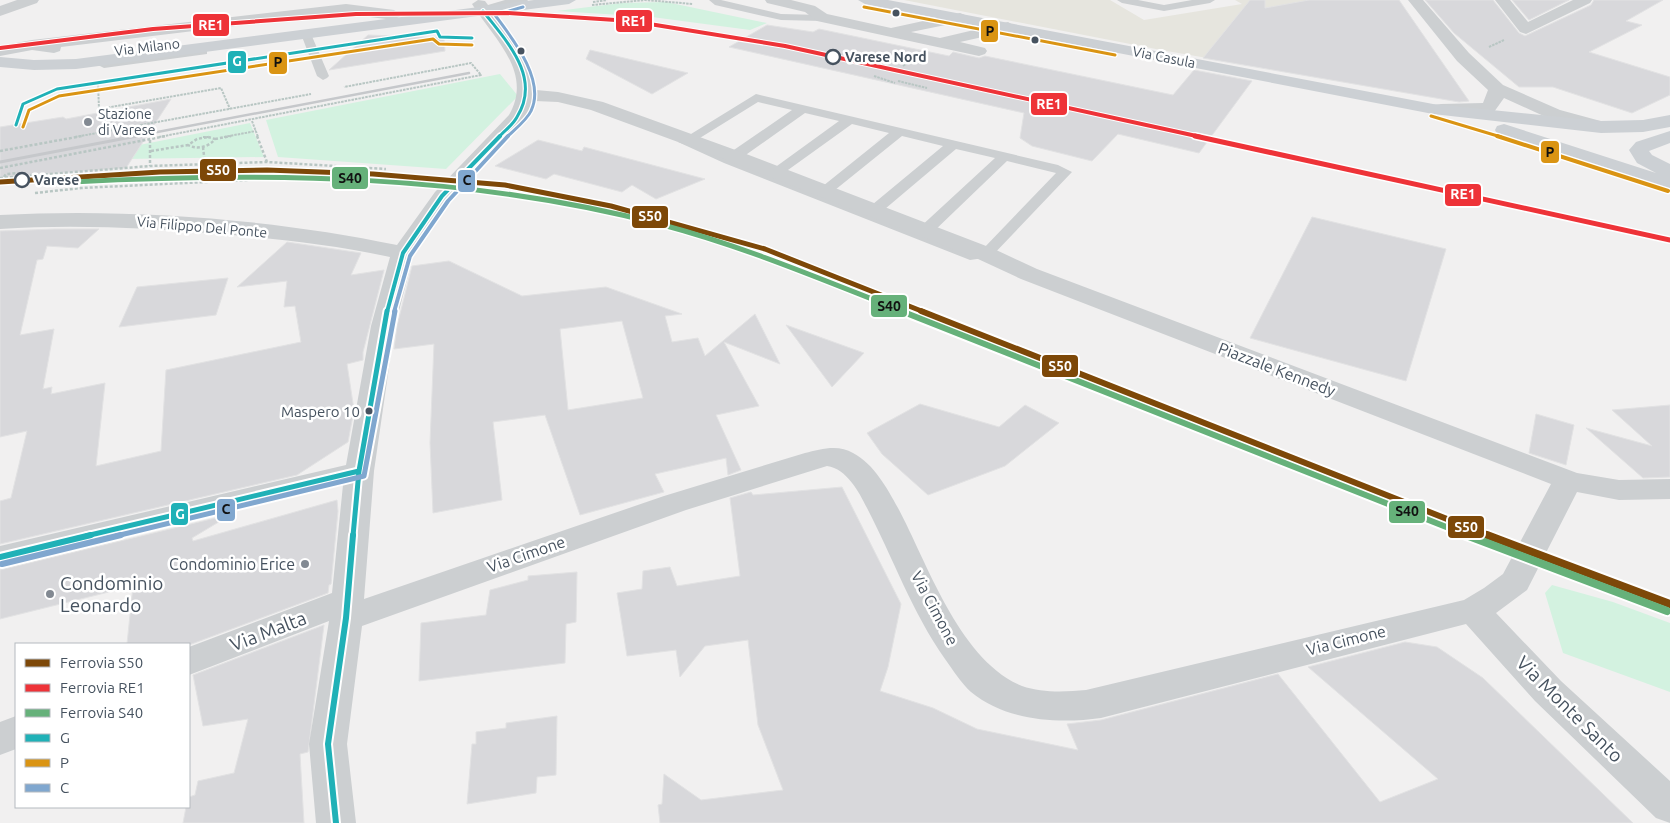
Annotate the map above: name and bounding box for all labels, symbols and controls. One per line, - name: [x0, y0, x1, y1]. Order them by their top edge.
- unlabelled marker: [891, 8, 901, 18]
- line badge: RE1: [615, 9, 653, 33]
- line badge: RE1: [192, 13, 230, 37]
- text: RE1: [621, 13, 647, 29]
- text: RE1: [198, 17, 224, 33]
- line badge: P: [980, 19, 999, 43]
- text: P: [986, 23, 995, 39]
- street label: Via Milano: [113, 35, 181, 59]
- unlabelled marker: [1030, 35, 1040, 45]
- street label: Via Casula: [1131, 43, 1197, 71]
- unlabelled marker: [516, 46, 526, 56]
- marker: Varese Nord: [825, 49, 841, 65]
- place label: Varese Nord: [845, 49, 927, 65]
- line badge: G: [227, 50, 247, 74]
- line badge: P: [268, 51, 288, 75]
- text: G: [232, 53, 242, 69]
- text: P: [274, 54, 283, 70]
- line badge: RE1: [1030, 92, 1068, 116]
- text: RE1: [1036, 96, 1062, 112]
- place label: Stazione di Varese: [98, 106, 155, 138]
- marker: Stazione di Varese: [82, 116, 94, 128]
- line badge: P: [1540, 140, 1560, 164]
- text: P: [1546, 144, 1555, 160]
- line badge: S50: [199, 158, 237, 182]
- text: S50: [206, 162, 230, 178]
- line badge: S40: [331, 166, 369, 190]
- line badge: C: [457, 169, 476, 193]
- text: S40: [338, 170, 362, 186]
- marker: Varese: [14, 172, 30, 188]
- place label: Varese: [34, 172, 79, 188]
- text: C: [463, 172, 472, 188]
- line badge: RE1: [1444, 183, 1482, 207]
- text: RE1: [1450, 186, 1476, 202]
- line badge: S50: [631, 205, 669, 229]
- text: S50: [638, 208, 662, 224]
- street label: Via Filippo Del Ponte: [136, 213, 268, 241]
- line badge: S40: [870, 294, 908, 318]
- text: S40: [877, 298, 901, 314]
- street label: Piazzale Kennedy: [1216, 338, 1338, 400]
- line badge: S50: [1041, 354, 1079, 378]
- text: S50: [1048, 358, 1072, 374]
- place label: Maspero 10: [281, 403, 360, 420]
- marker: Maspero 10: [364, 406, 374, 416]
- line badge: C: [216, 498, 236, 522]
- line badge: S40: [1388, 500, 1426, 524]
- text: C: [222, 501, 231, 517]
- line badge: G: [170, 502, 189, 526]
- text: S40: [1395, 503, 1419, 519]
- text: G: [175, 506, 185, 522]
- line badge: S50: [1447, 515, 1485, 539]
- text: S50: [1454, 519, 1478, 535]
- street label: Via Cimone: [485, 532, 567, 576]
- place label: Condominio Erice: [169, 555, 295, 573]
- marker: Condominio Erice: [299, 558, 311, 570]
- street label: Via Cimone: [908, 568, 962, 648]
- place label: Condominio Leonardo: [60, 572, 163, 616]
- marker: Condominio Leonardo: [44, 588, 56, 600]
- street label: Via Malta: [227, 606, 309, 656]
- street label: Via Cimone: [1304, 621, 1388, 659]
- legend: [15, 643, 190, 808]
- street label: Via Monte Santo: [1512, 651, 1628, 767]
- text: Ferrovia S50: [60, 654, 143, 671]
- text: Ferrovia RE1: [60, 679, 145, 696]
- text: Ferrovia S40: [60, 704, 143, 721]
- text: G: [60, 729, 70, 746]
- text: P: [60, 754, 69, 771]
- text: C: [60, 779, 69, 796]

